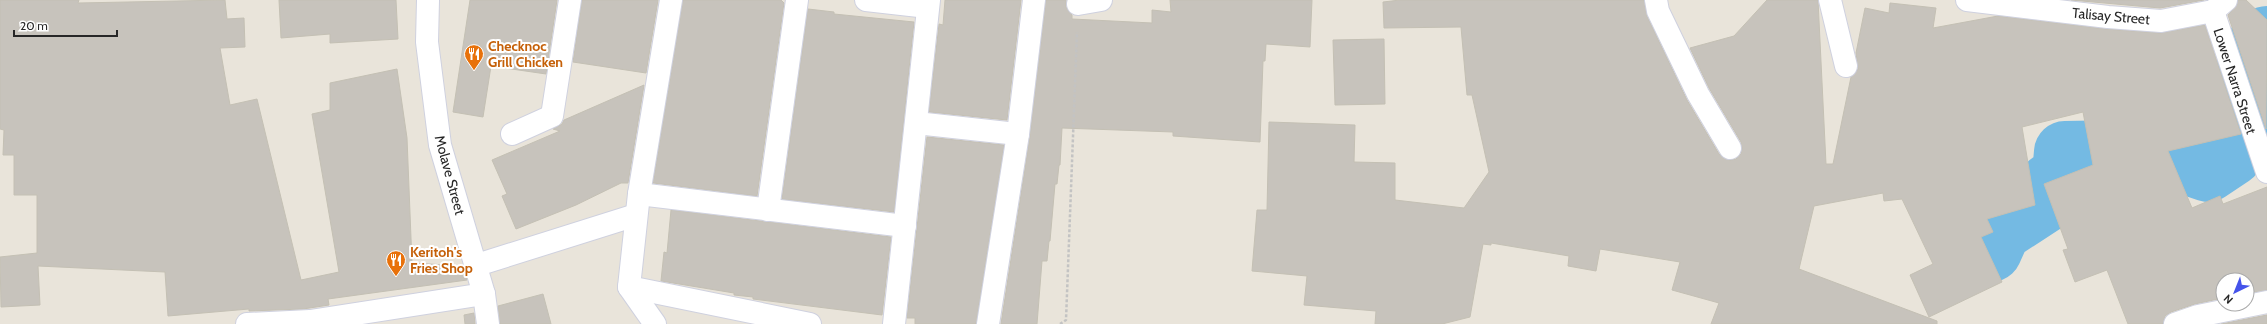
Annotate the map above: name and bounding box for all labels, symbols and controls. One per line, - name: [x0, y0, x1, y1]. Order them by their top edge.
- street label: Talisay Street: [2071, 4, 2151, 28]
- scale bar: [14, 12, 117, 38]
- text: 20 m: [20, 18, 48, 33]
- street label: Lower Narra Street: [2209, 26, 2261, 137]
- place label: Checknoc Grill Chicken: [488, 37, 563, 71]
- restaurant icon: Checknoc Grill Chicken: [463, 43, 485, 71]
- street label: Molave Street: [431, 133, 469, 217]
- place label: Keritoh's Fries Shop: [410, 243, 473, 277]
- restaurant icon: Keritoh's Fries Shop: [385, 249, 407, 277]
- north arrow: [2215, 272, 2255, 312]
- text: N: [2221, 292, 2236, 307]

